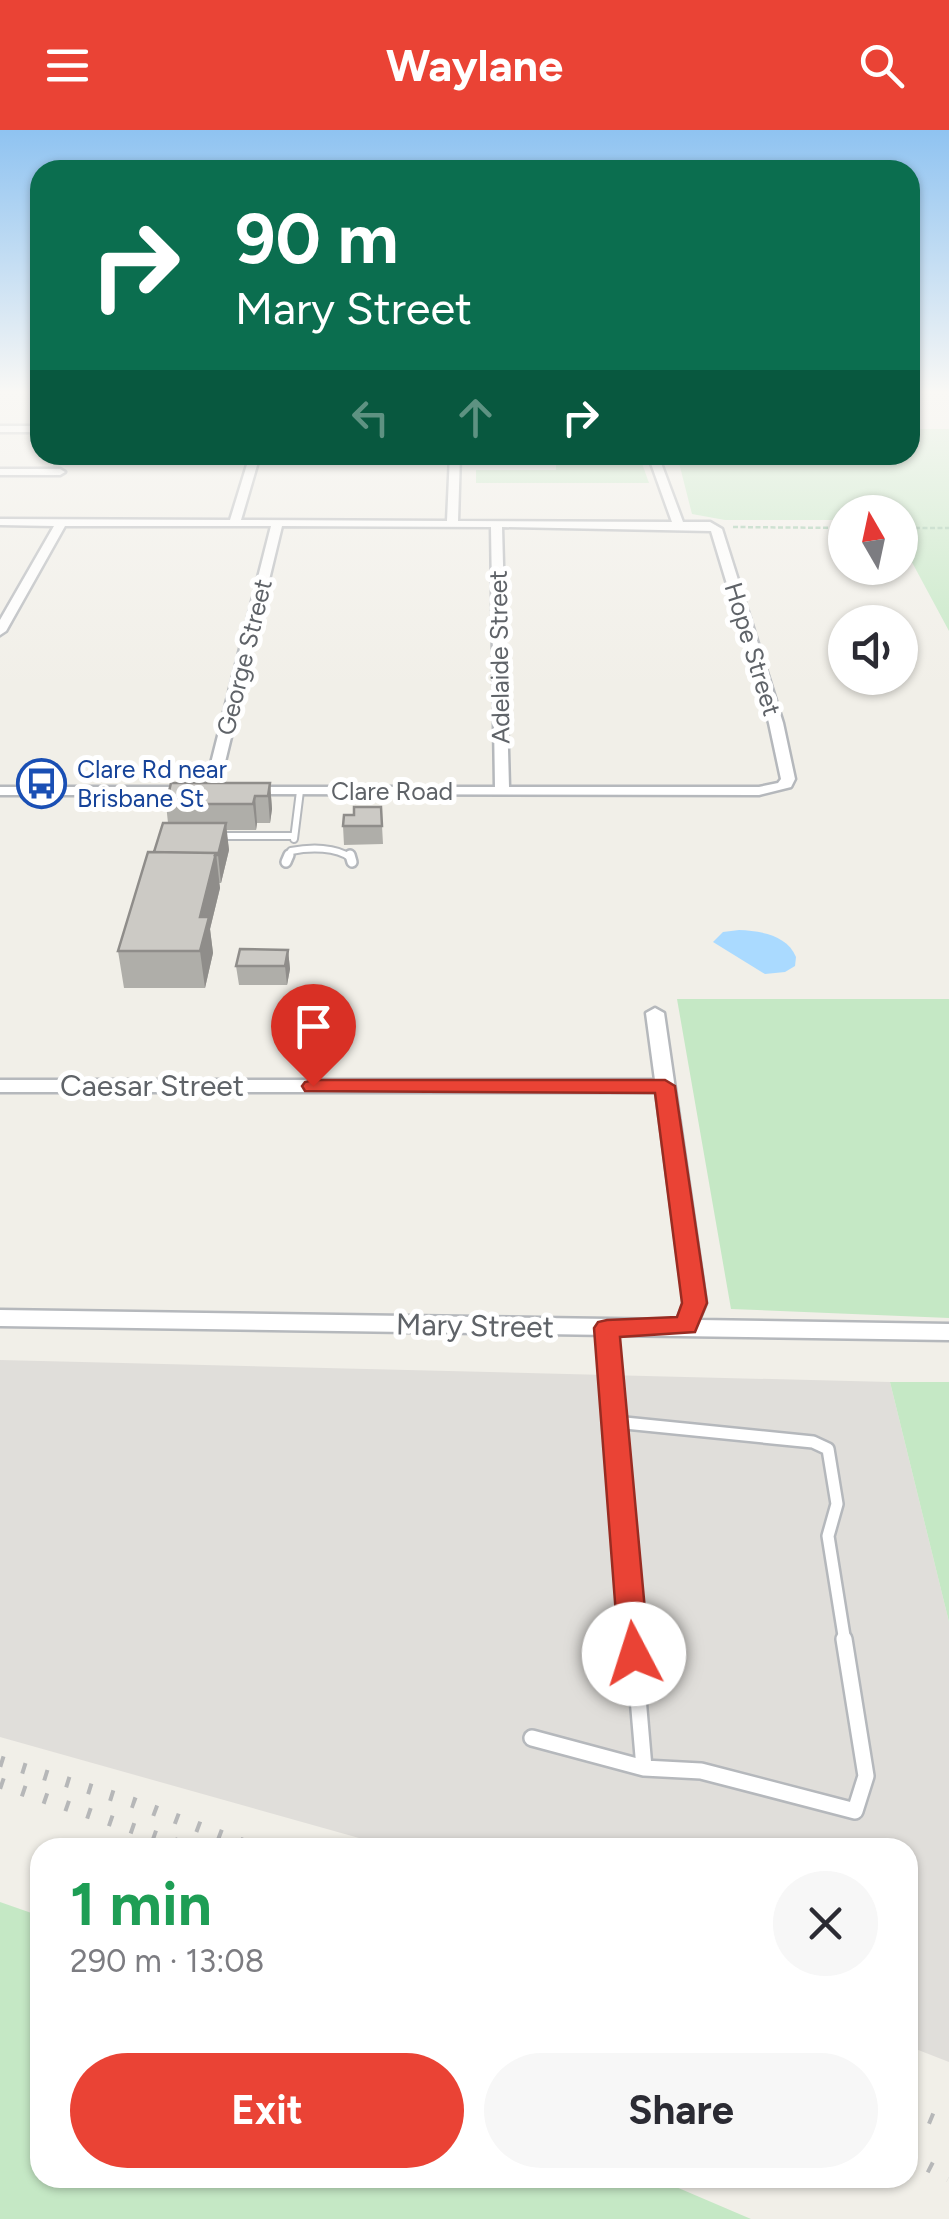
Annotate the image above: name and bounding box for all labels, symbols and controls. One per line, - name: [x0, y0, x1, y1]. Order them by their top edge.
- icon: menu: [40, 38, 95, 93]
- text: Waylane: [386, 38, 563, 92]
- icon: search: [854, 38, 909, 93]
- text: 90 m: [235, 196, 399, 281]
- icon: right: [70, 200, 200, 330]
- text: Mary Street: [235, 281, 472, 335]
- icon: left: [343, 390, 398, 445]
- icon: ahead: [448, 390, 503, 445]
- icon: right: [553, 390, 608, 445]
- north arrow: [828, 495, 918, 585]
- map controls: [828, 495, 918, 695]
- street label: Adelaide Street: [482, 570, 516, 744]
- street label: George Street: [210, 576, 278, 738]
- street label: Hope Street: [718, 579, 788, 719]
- button: sound: [828, 605, 918, 695]
- place label: Clare Rd near Brisbane St: [77, 754, 227, 813]
- bus stop icon: Clare Rd near Brisbane St: [16, 757, 68, 809]
- street label: Clare Road: [331, 776, 453, 806]
- pin: [271, 984, 356, 1087]
- icon: arrive: [286, 999, 341, 1054]
- street label: Caesar Street: [60, 1067, 244, 1104]
- street label: Mary Street: [396, 1306, 554, 1345]
- position arrow: [582, 1602, 686, 1706]
- text: 1 min: [70, 1868, 212, 1940]
- button: close: [773, 1871, 878, 1976]
- text: 290 m · 13:08: [70, 1942, 264, 1980]
- button: Exit: [70, 2053, 464, 2168]
- button: Share: [484, 2053, 878, 2168]

